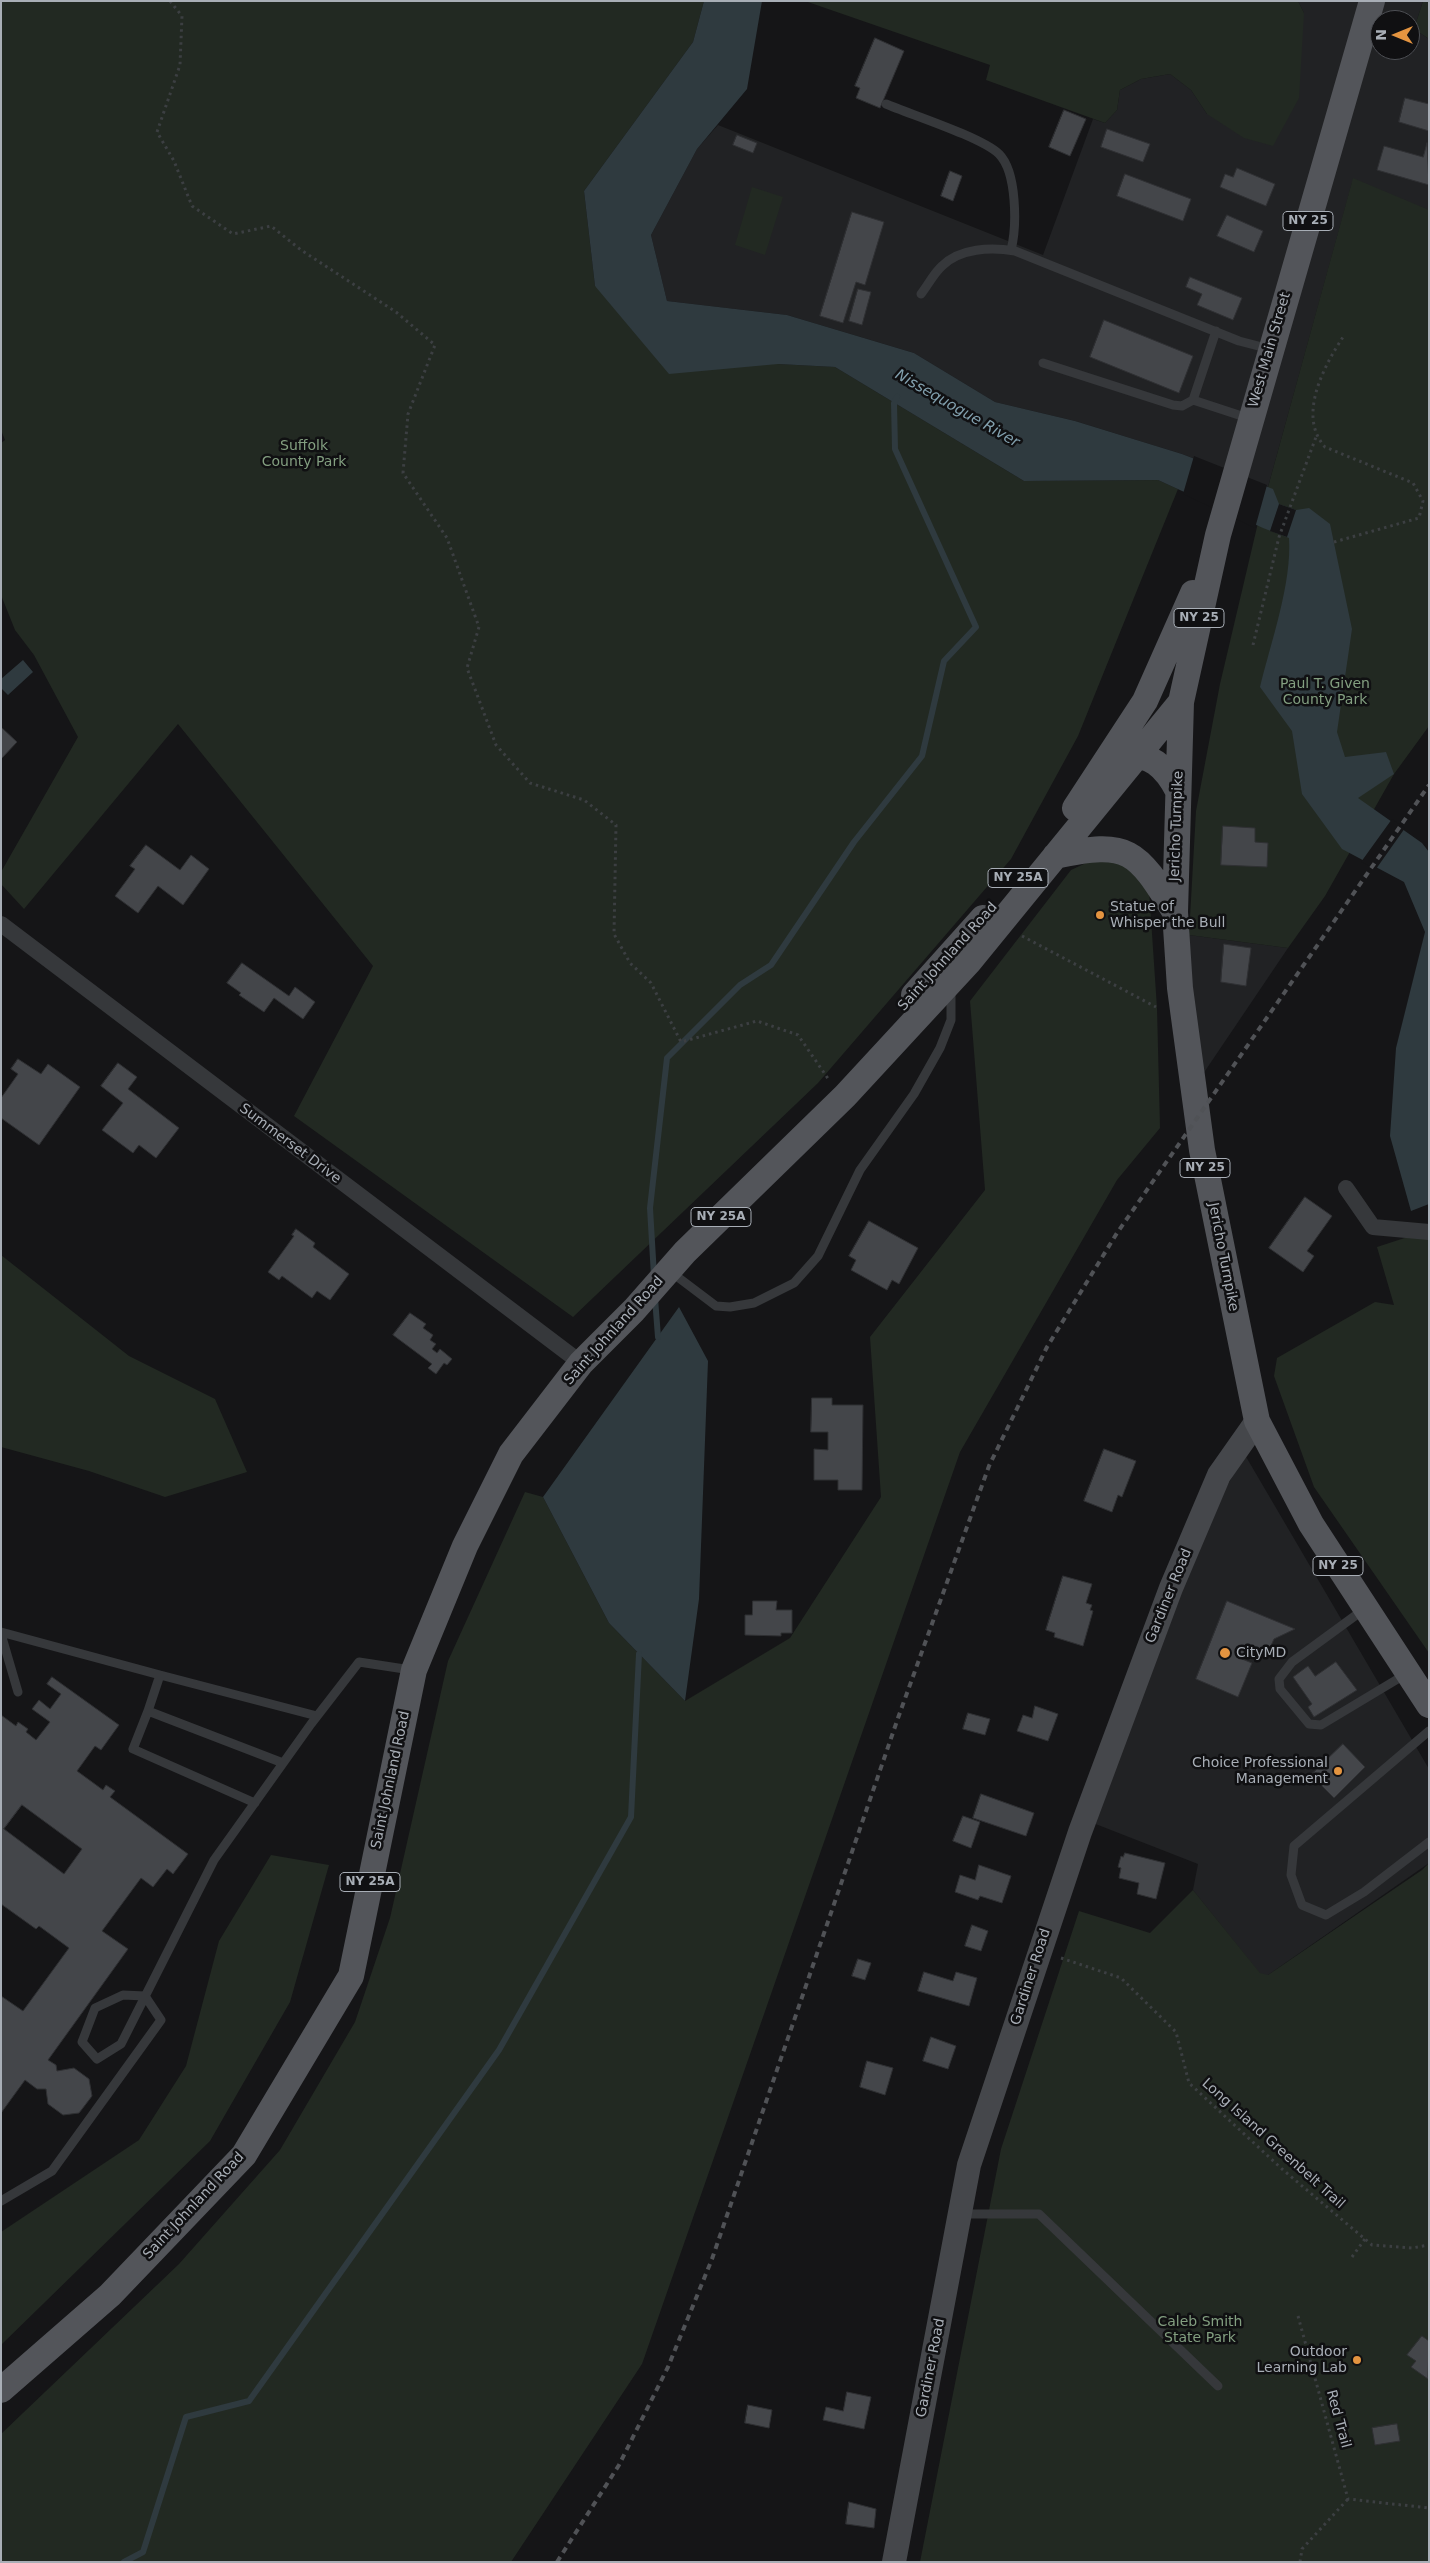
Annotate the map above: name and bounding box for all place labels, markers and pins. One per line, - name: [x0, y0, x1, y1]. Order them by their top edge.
- place label: Statue of Whisper the Bull: [1110, 899, 1225, 932]
- marker: Statue of Whisper the Bull: [1094, 909, 1106, 921]
- place label: CityMD: [1236, 1645, 1286, 1661]
- marker: CityMD: [1218, 1646, 1232, 1660]
- place label: Choice Professional Management: [1192, 1755, 1328, 1788]
- marker: Choice Professional Management: [1332, 1765, 1344, 1777]
- place label: Outdoor Learning Lab: [1257, 2344, 1347, 2376]
- marker: Outdoor Learning Lab: [1351, 2354, 1363, 2366]

